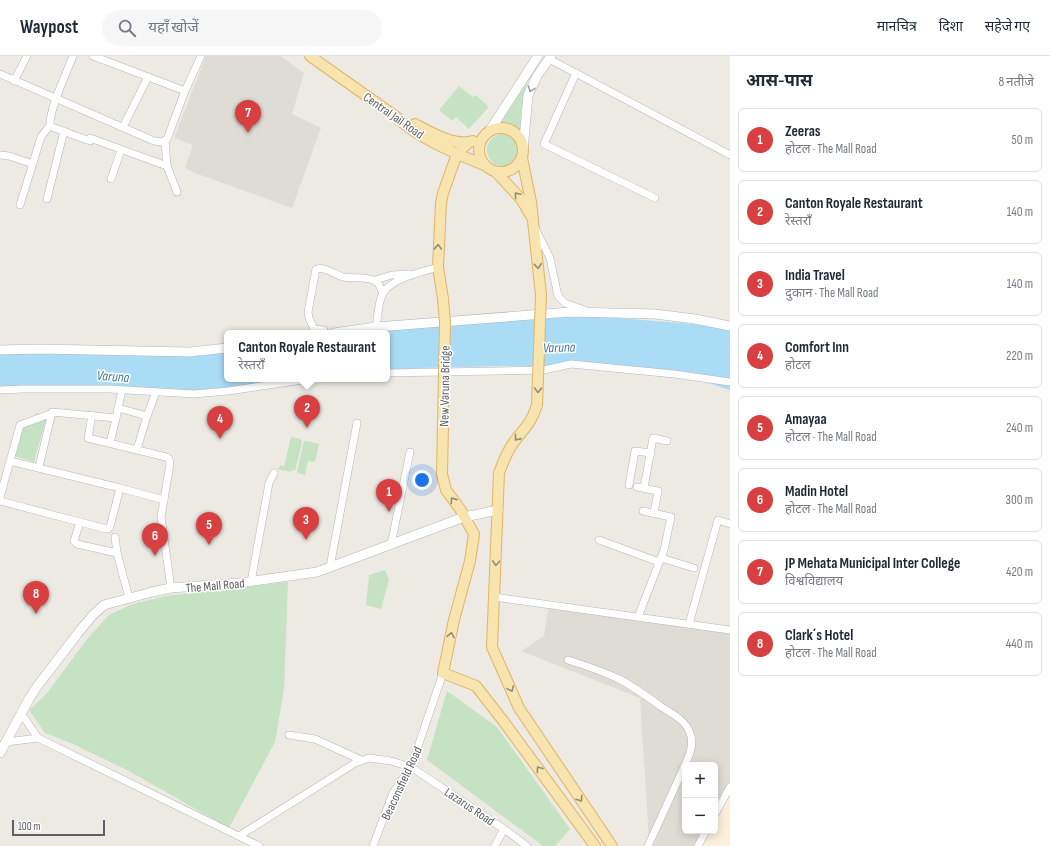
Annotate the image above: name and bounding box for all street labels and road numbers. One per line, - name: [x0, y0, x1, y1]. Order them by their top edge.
- street label: Central Jail Road: [360, 89, 427, 143]
- street label: New Varuna Bridge: [436, 345, 454, 427]
- street label: The Mall Road: [185, 575, 245, 597]
- street label: Beaconsfield Road: [378, 744, 426, 823]
- street label: Lazarus Road: [441, 784, 498, 829]

